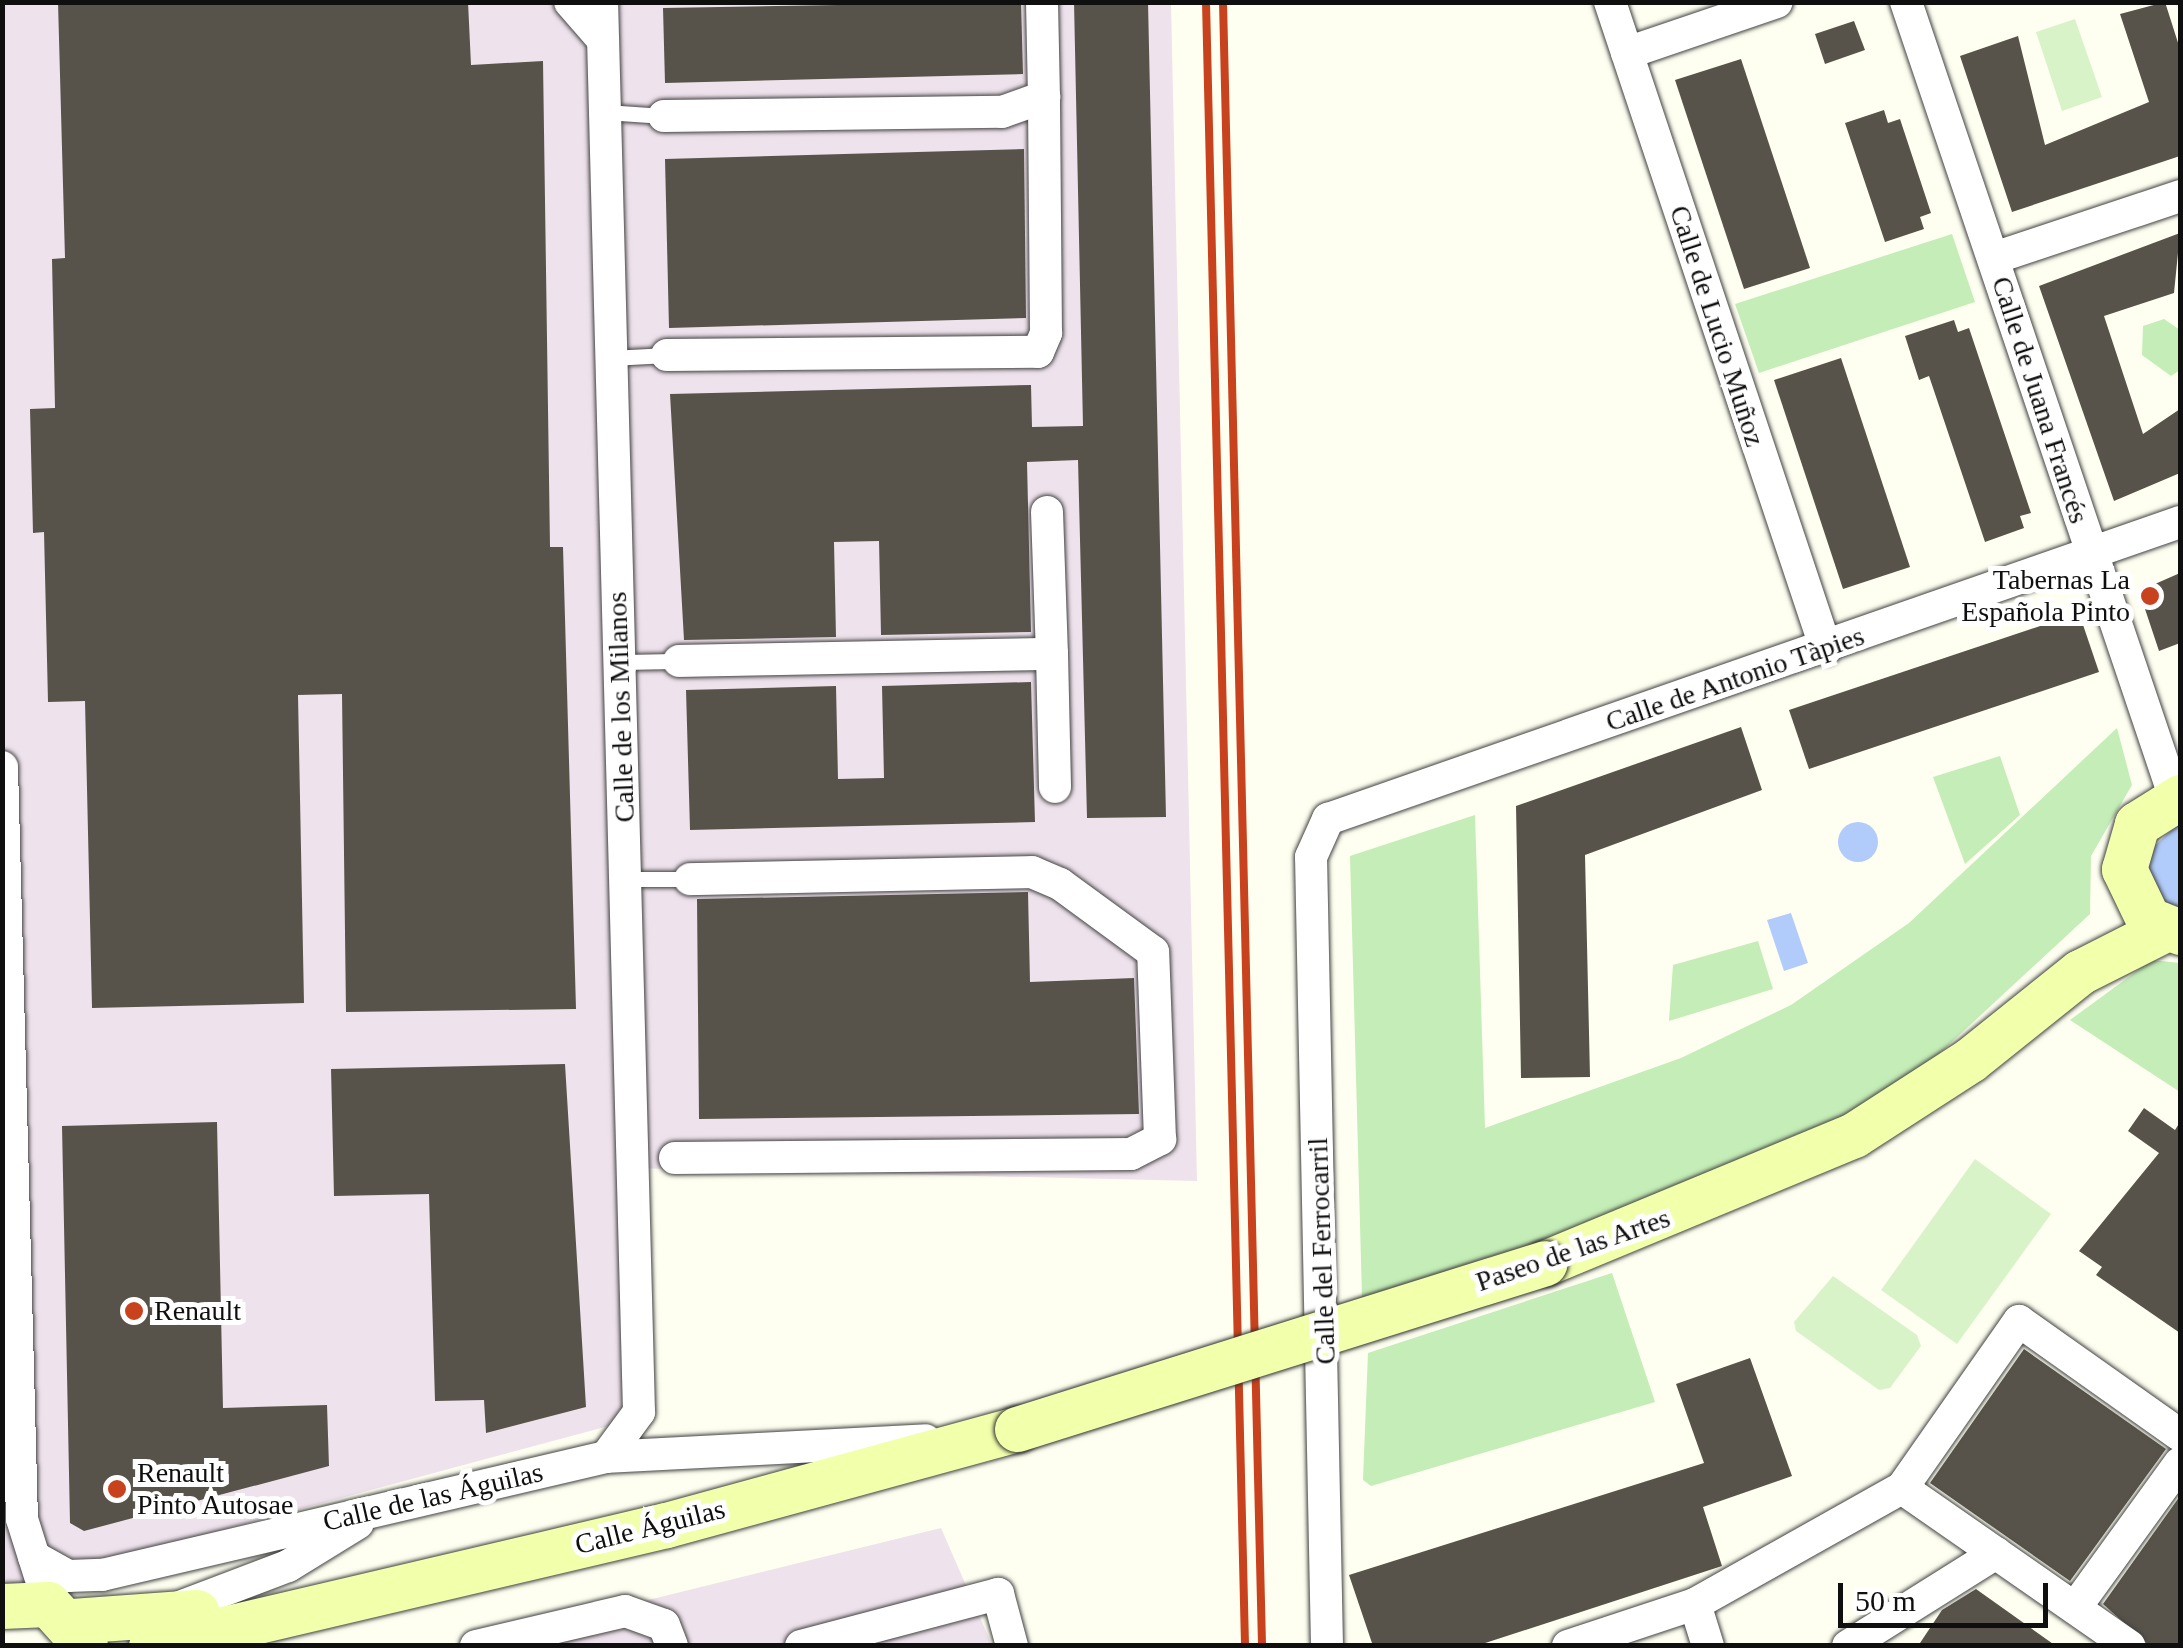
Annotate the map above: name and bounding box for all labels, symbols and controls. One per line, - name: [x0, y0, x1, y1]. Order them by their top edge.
- street label: Calle de Lucio Muñoz: [1662, 201, 1772, 451]
- street label: Calle de Juana Francés: [1984, 272, 2096, 528]
- place label: Tabernas La Española Pinto: [1961, 563, 2130, 629]
- marker: Tabernas La Española Pinto: [2139, 585, 2161, 607]
- street label: Calle de los Milanos: [600, 591, 642, 823]
- street label: Calle de Antonio Tàpies: [1600, 619, 1870, 739]
- street label: Calle del Ferrocarril: [1301, 1137, 1343, 1365]
- street label: Paseo de las Artes: [1471, 1201, 1675, 1299]
- place label: Renault: [154, 1294, 241, 1328]
- marker: Renault: [123, 1300, 145, 1322]
- street label: Calle de las Águilas: [320, 1455, 546, 1539]
- place label: Renault Pinto Autosae: [137, 1456, 295, 1522]
- marker: Renault Pinto Autosae: [106, 1478, 128, 1500]
- street label: Calle Águilas: [572, 1492, 728, 1562]
- scale bar: [1843, 1563, 2053, 1625]
- text: 50 m: [1855, 1584, 1916, 1617]

